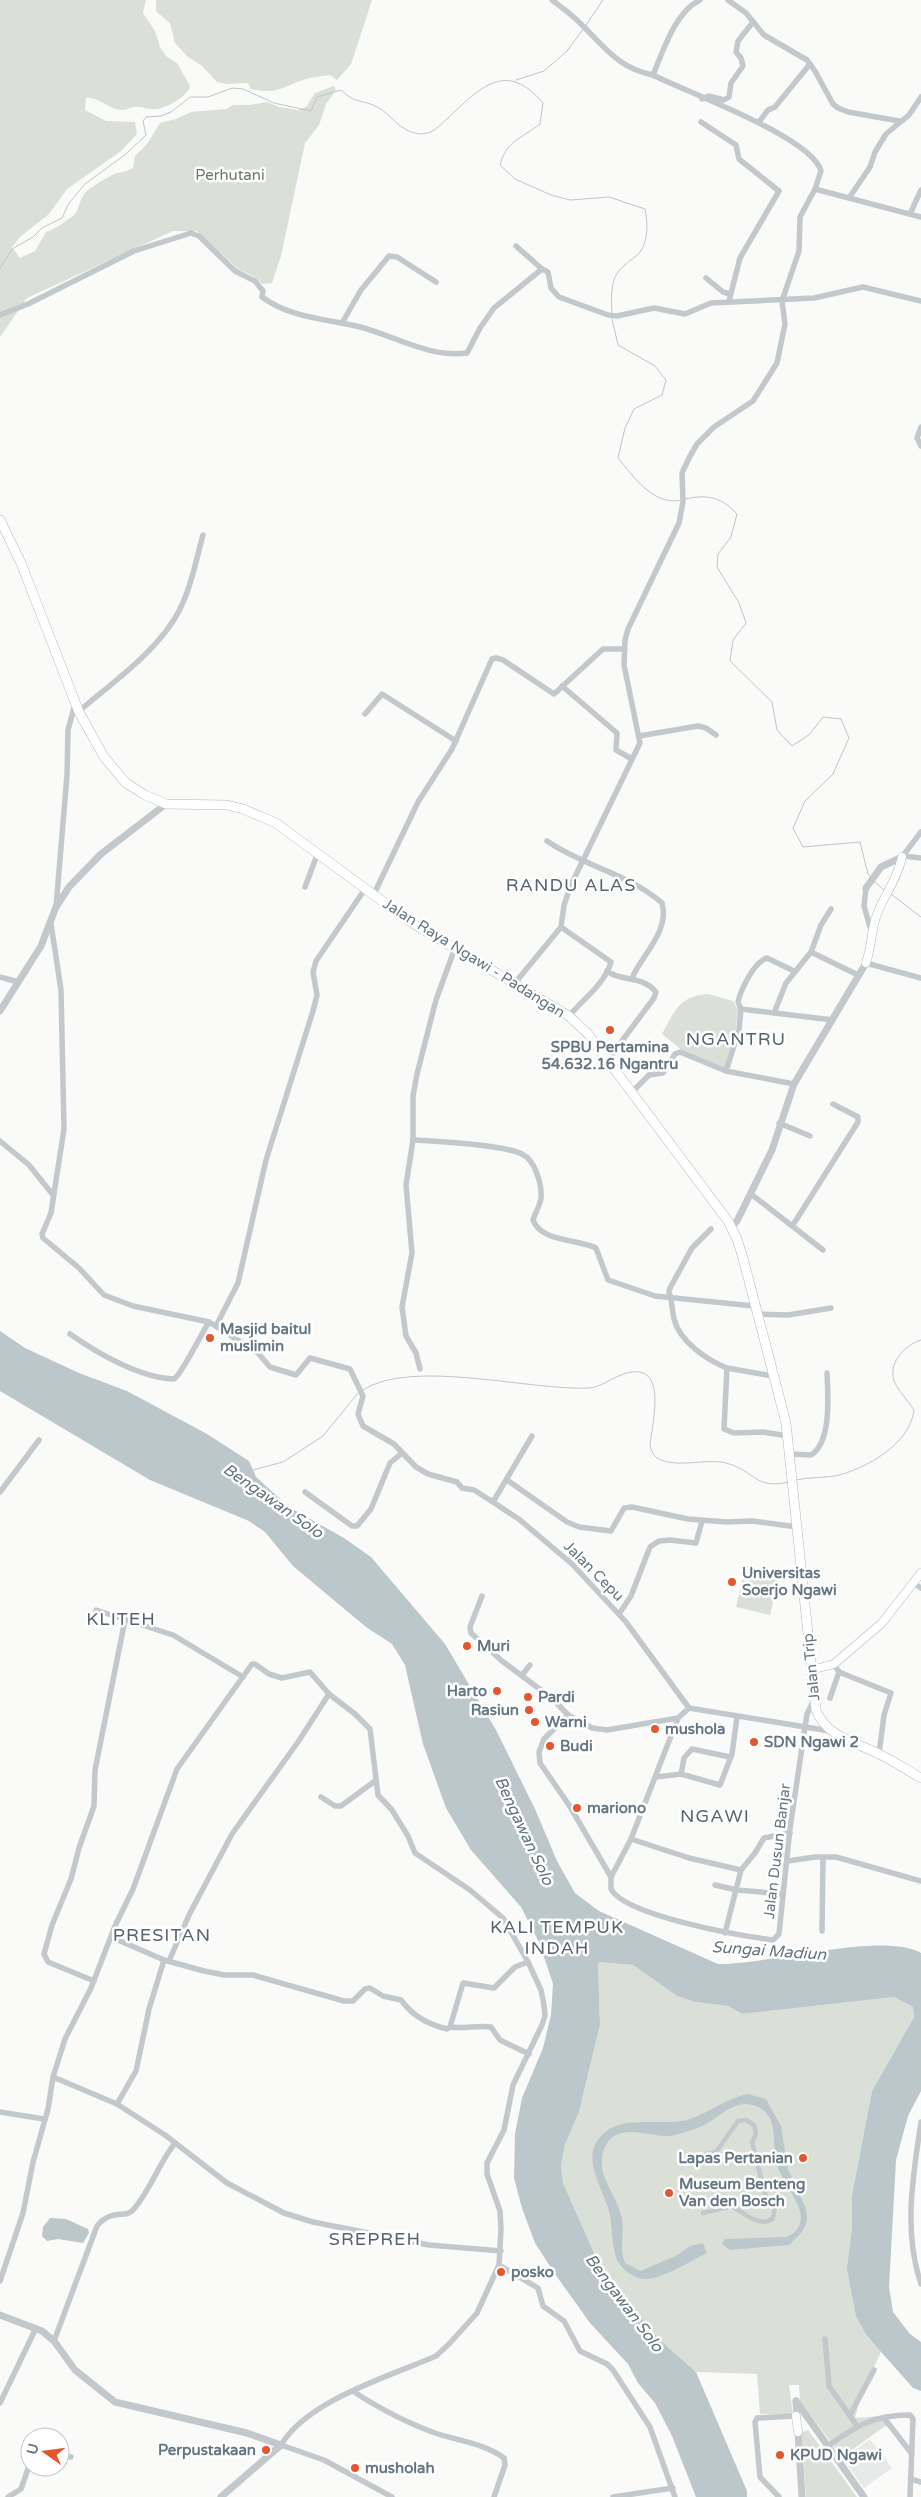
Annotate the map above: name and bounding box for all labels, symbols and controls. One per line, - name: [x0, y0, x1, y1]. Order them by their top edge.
- park label: Perhutani: [195, 166, 265, 184]
- district label: RANDU ALAS: [506, 874, 636, 896]
- street label: Jalan Raya Ngawi - Padangan: [380, 894, 568, 1022]
- marker: SPBU Pertamina 54.632.16 Ngantru: [604, 1024, 616, 1036]
- district label: NGANTRU: [686, 1028, 786, 1050]
- place label: SPBU Pertamina 54.632.16 Ngantru: [542, 1038, 678, 1074]
- place label: Masjid baitul muslimin: [220, 1320, 311, 1355]
- marker: Masjid baitul muslimin: [204, 1332, 216, 1344]
- water label: Bengawan Solo: [219, 1459, 328, 1544]
- street label: Jalan Cepu: [560, 1537, 628, 1605]
- place label: Universitas Soerjo Ngawi: [742, 1564, 837, 1600]
- marker: Universitas Soerjo Ngawi: [726, 1576, 738, 1588]
- district label: KLITEH: [86, 1608, 156, 1630]
- street label: Jalan Trip: [799, 1632, 823, 1702]
- place label: Muri: [477, 1637, 510, 1655]
- marker: Muri: [461, 1640, 473, 1652]
- place label: Harto: [447, 1682, 487, 1700]
- marker: Harto: [491, 1685, 503, 1697]
- place label: Pardi: [538, 1688, 575, 1706]
- marker: Pardi: [522, 1691, 534, 1703]
- place label: Rasiun: [471, 1701, 519, 1719]
- marker: Rasiun: [523, 1704, 535, 1716]
- place label: Warni: [545, 1713, 587, 1731]
- marker: Warni: [529, 1716, 541, 1728]
- place label: mushola: [665, 1720, 725, 1738]
- marker: mushola: [649, 1723, 661, 1735]
- place label: SDN Ngawi 2: [764, 1733, 859, 1752]
- marker: SDN Ngawi 2: [748, 1736, 760, 1748]
- place label: Budi: [560, 1737, 593, 1755]
- marker: Budi: [544, 1740, 556, 1752]
- water label: Bengawan Solo: [490, 1774, 558, 1890]
- street label: Jalan Dusun Banjar: [760, 1782, 794, 1920]
- place label: mariono: [587, 1799, 646, 1817]
- marker: mariono: [571, 1802, 583, 1814]
- district label: NGAWI: [680, 1805, 750, 1827]
- district label: KALI TEMPUK INDAH: [490, 1916, 624, 1959]
- district label: PRESITAN: [113, 1924, 211, 1946]
- water label: Sungai Madiun: [711, 1937, 828, 1965]
- place label: Lapas Pertanian: [678, 2149, 793, 2168]
- marker: Lapas Pertanian: [797, 2152, 809, 2164]
- place label: Museum Benteng Van den Bosch: [679, 2175, 805, 2210]
- marker: Museum Benteng Van den Bosch: [663, 2187, 675, 2199]
- district label: SREPREH: [329, 2228, 421, 2250]
- water label: Bengawan Solo: [581, 2250, 668, 2357]
- place label: posko: [511, 2263, 554, 2282]
- marker: posko: [495, 2266, 507, 2278]
- north arrow: [20, 2427, 70, 2477]
- place label: Perpustakaan: [158, 2441, 256, 2460]
- text: U: [23, 2442, 42, 2456]
- marker: Perpustakaan: [260, 2444, 272, 2456]
- place label: KPUD Ngawi: [790, 2446, 882, 2465]
- marker: KPUD Ngawi: [774, 2449, 786, 2461]
- place label: musholah: [365, 2459, 435, 2477]
- marker: musholah: [349, 2462, 361, 2474]

